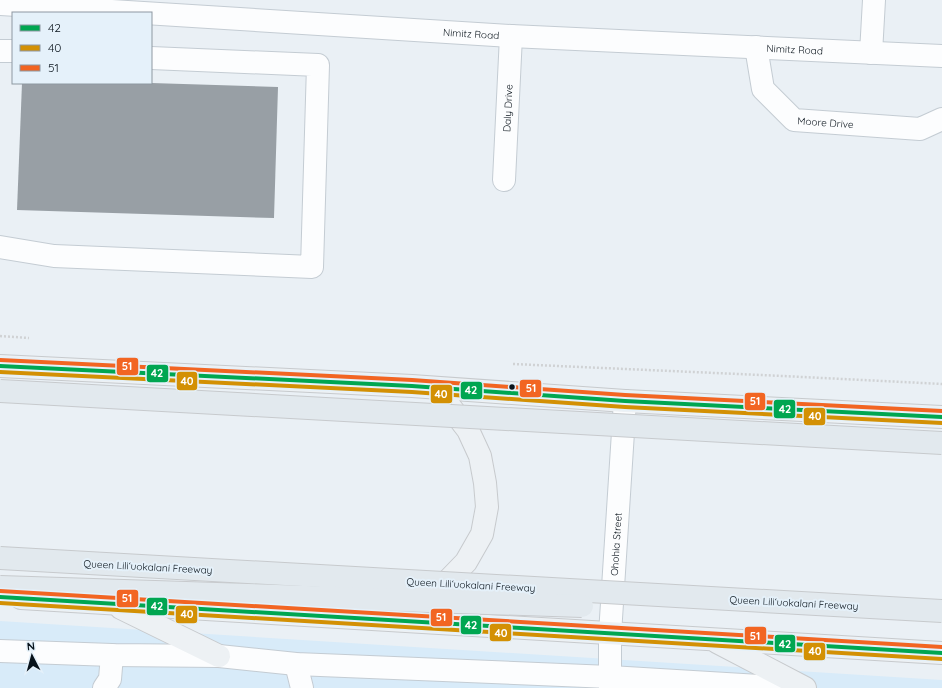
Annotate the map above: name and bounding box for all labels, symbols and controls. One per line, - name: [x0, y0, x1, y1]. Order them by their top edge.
- legend: [12, 12, 152, 84]
- text: 42: [48, 20, 61, 35]
- street label: Nimitz Road: [443, 25, 500, 42]
- text: 40: [48, 40, 61, 55]
- street label: Nimitz Road: [766, 41, 823, 57]
- text: 51: [48, 60, 59, 75]
- street label: Daly Drive: [500, 83, 515, 132]
- street label: Moore Drive: [797, 114, 854, 131]
- line badge: 51: [116, 357, 139, 376]
- text: 51: [122, 359, 132, 373]
- line badge: 42: [146, 364, 169, 383]
- text: 42: [151, 366, 163, 380]
- line badge: 40: [176, 371, 198, 391]
- text: 40: [180, 374, 194, 388]
- line badge: 51: [519, 379, 542, 398]
- line badge: 42: [460, 381, 483, 400]
- text: 51: [526, 381, 536, 395]
- unlabelled marker: [507, 382, 517, 392]
- text: 42: [465, 383, 477, 397]
- line badge: 40: [430, 384, 453, 404]
- text: 40: [434, 387, 448, 401]
- line badge: 51: [744, 392, 766, 411]
- text: 51: [750, 394, 760, 408]
- line badge: 42: [773, 399, 796, 419]
- text: 42: [779, 402, 791, 416]
- line badge: 40: [803, 407, 826, 426]
- text: 40: [808, 409, 822, 423]
- street label: Ohohia Street: [607, 512, 624, 576]
- street label: Queen Liliʻuokalani Freeway: [83, 557, 213, 577]
- street label: Queen Liliʻuokalani Freeway: [406, 575, 536, 595]
- line badge: 51: [116, 589, 139, 608]
- text: 51: [122, 591, 132, 605]
- street label: Queen Liliʻuokalani Freeway: [729, 593, 859, 613]
- line badge: 42: [146, 597, 168, 616]
- text: 42: [151, 599, 163, 613]
- line badge: 40: [175, 605, 198, 624]
- text: 40: [180, 607, 194, 621]
- line badge: 51: [430, 608, 453, 627]
- text: 51: [436, 610, 446, 624]
- line badge: 42: [460, 615, 482, 635]
- text: 42: [465, 618, 477, 632]
- line badge: 40: [489, 623, 512, 642]
- text: 40: [494, 626, 508, 640]
- line badge: 51: [744, 626, 767, 645]
- text: 51: [750, 629, 760, 643]
- line badge: 42: [774, 634, 796, 653]
- north arrow: [12, 636, 52, 676]
- text: 42: [779, 637, 791, 651]
- text: N: [26, 639, 36, 653]
- line badge: 40: [803, 642, 826, 661]
- text: 40: [808, 644, 822, 658]

